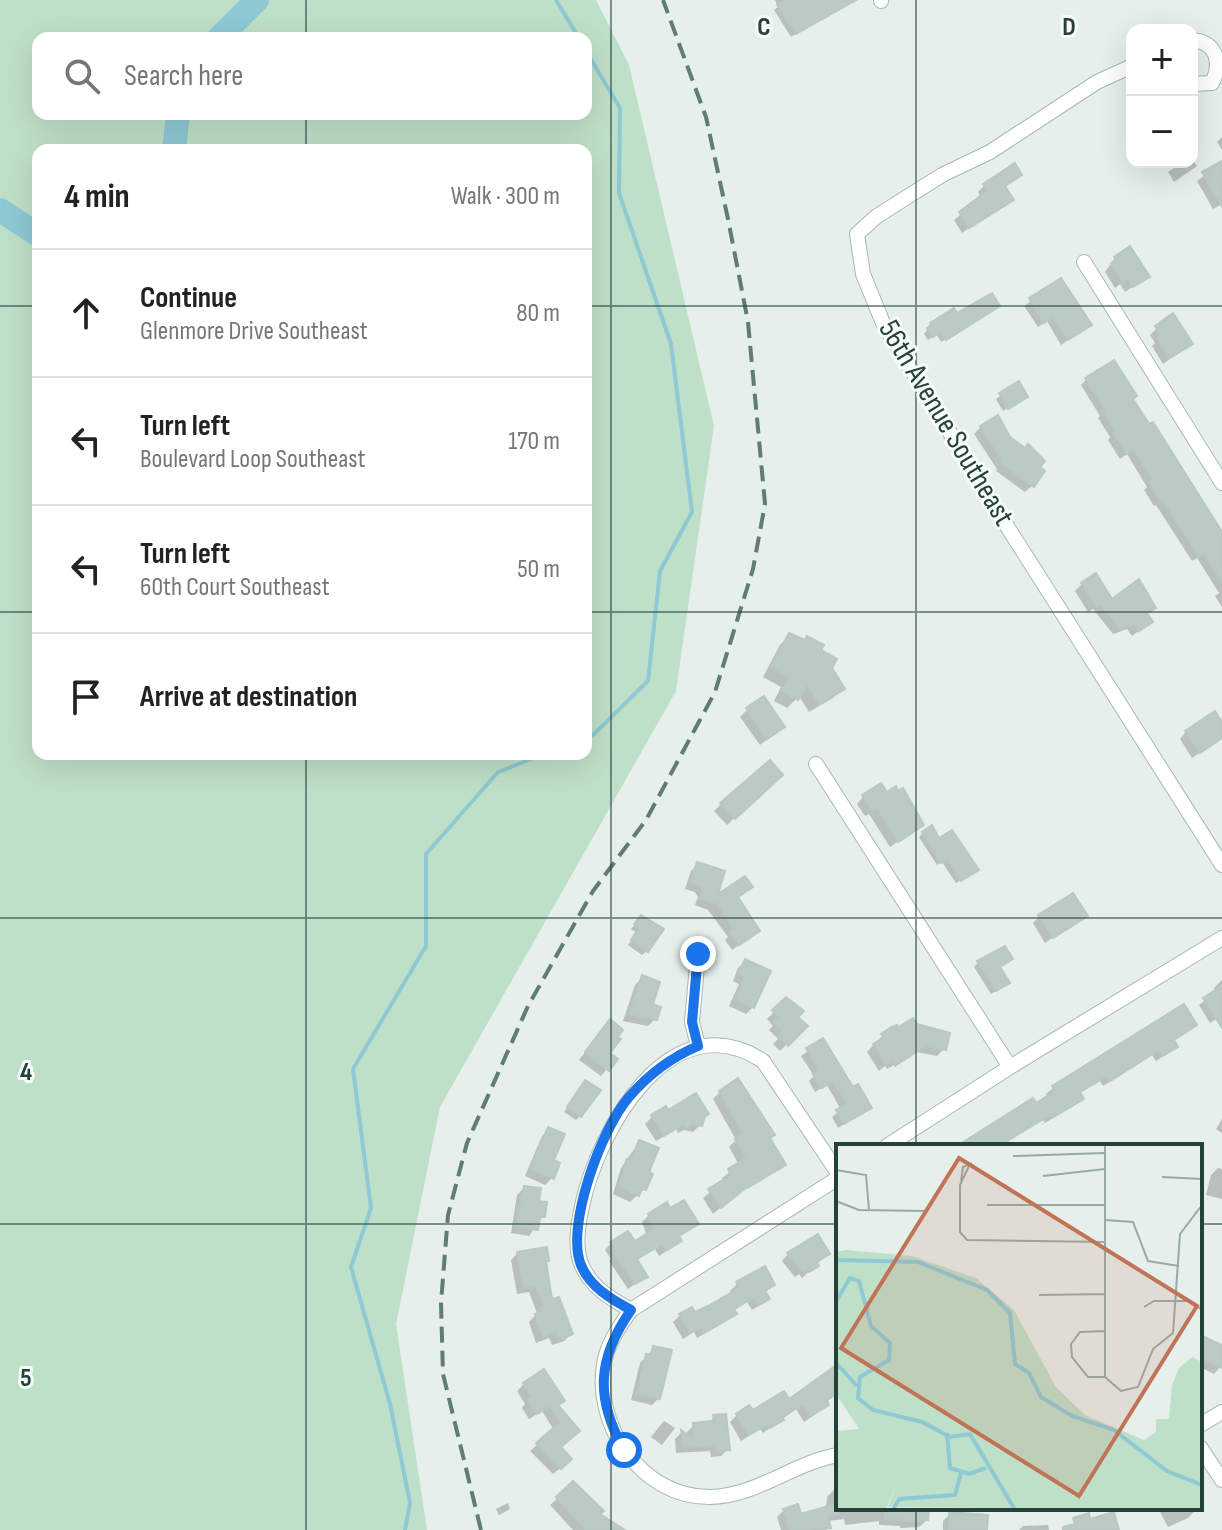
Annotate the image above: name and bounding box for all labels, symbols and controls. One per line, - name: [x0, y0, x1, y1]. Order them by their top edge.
- text: C: [757, 12, 771, 43]
- text: D: [1062, 12, 1076, 43]
- map controls: [1126, 24, 1198, 168]
- button: +: [1126, 24, 1198, 96]
- search box: [32, 32, 592, 120]
- icon: search: [60, 54, 104, 98]
- text: Search here: [124, 58, 243, 94]
- button: −: [1126, 96, 1198, 168]
- text: 4 min: [64, 176, 130, 217]
- text: Walk · 300 m: [451, 181, 560, 212]
- text: Continue: [140, 280, 237, 316]
- icon: ahead: [64, 291, 108, 335]
- text: 80 m: [516, 298, 560, 329]
- street label: 56th Avenue Southeast: [870, 314, 1022, 532]
- text: Glenmore Drive Southeast: [140, 316, 368, 347]
- text: Turn left: [140, 408, 230, 444]
- icon: left: [64, 419, 108, 463]
- text: 170 m: [508, 426, 560, 457]
- text: Boulevard Loop Southeast: [140, 444, 365, 475]
- text: Turn left: [140, 536, 230, 572]
- icon: left: [64, 547, 108, 591]
- text: 50 m: [517, 554, 560, 585]
- text: 60th Court Southeast: [140, 572, 330, 603]
- icon: arrive: [64, 675, 108, 719]
- text: Arrive at destination: [140, 679, 357, 715]
- route end: [680, 936, 716, 972]
- text: 4: [20, 1057, 32, 1088]
- inset map: [836, 1144, 1202, 1510]
- text: 5: [20, 1363, 32, 1394]
- route start: [606, 1432, 642, 1468]

